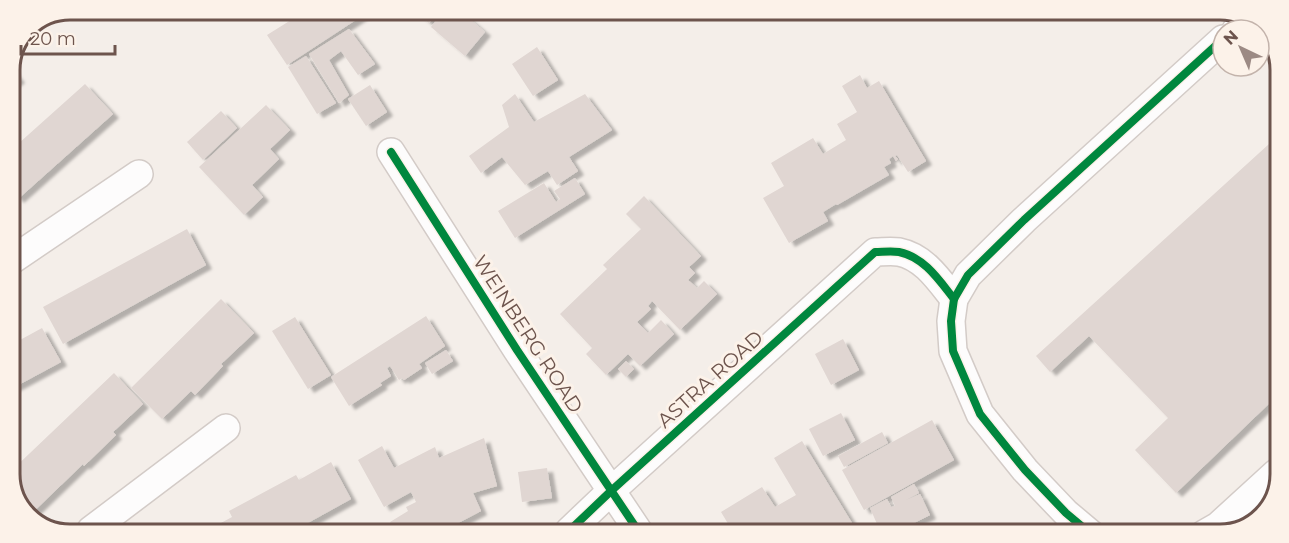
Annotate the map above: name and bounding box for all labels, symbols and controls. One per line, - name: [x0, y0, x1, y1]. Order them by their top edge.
- scale bar: [21, 18, 116, 56]
- north arrow: [1211, 18, 1271, 78]
- text: N: [1220, 26, 1242, 49]
- text: 20 m: [30, 28, 76, 50]
- street label: WEINBERG ROAD: [468, 251, 588, 417]
- street label: ASTRA ROAD: [652, 325, 768, 433]

